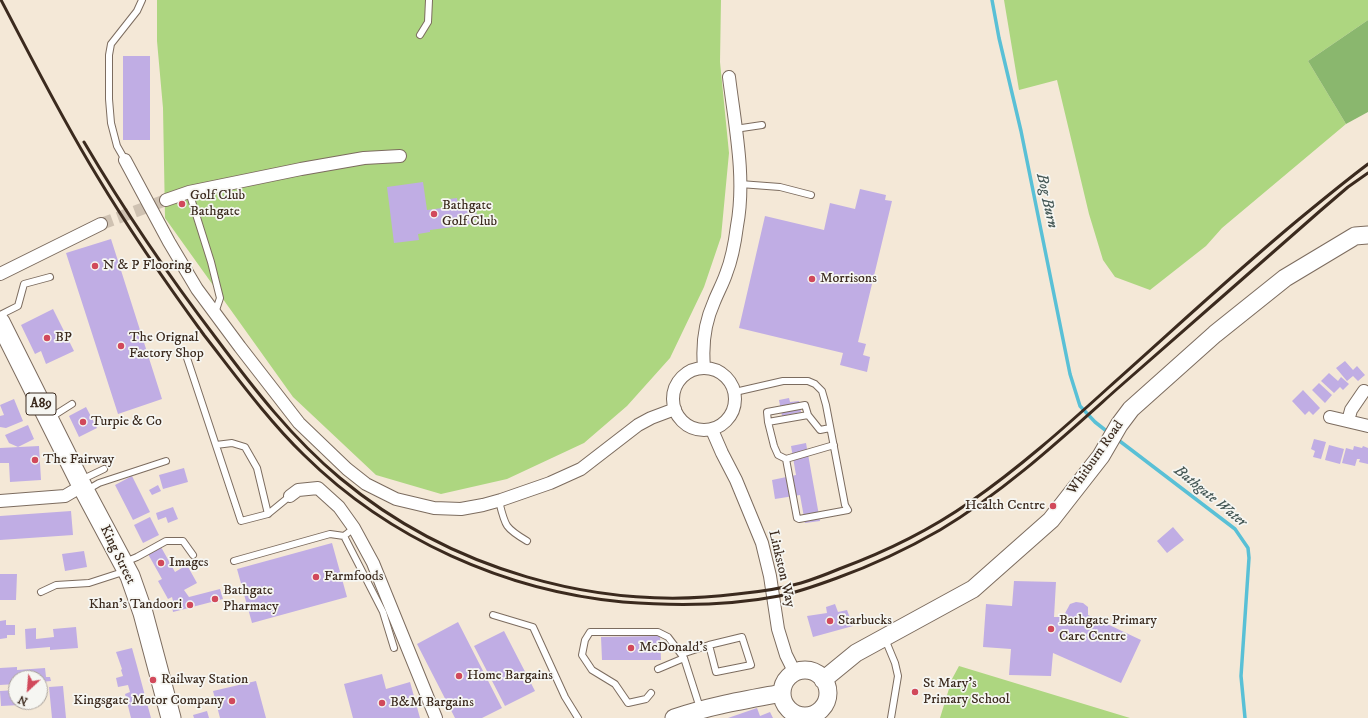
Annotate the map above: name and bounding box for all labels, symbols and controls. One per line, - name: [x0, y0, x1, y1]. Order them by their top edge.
- water label: Bog Burn: [1031, 172, 1061, 230]
- place label: Golf Club Bathgate: [190, 188, 245, 220]
- place label: Bathgate Golf Club: [442, 198, 497, 230]
- marker: Golf Club Bathgate: [177, 199, 187, 209]
- marker: Bathgate Golf Club: [429, 209, 439, 219]
- place label: N & P Flooring: [103, 258, 192, 274]
- marker: N & P Flooring: [90, 261, 100, 271]
- place label: Morrisons: [820, 271, 877, 287]
- marker: Morrisons: [807, 274, 817, 284]
- place label: BP: [55, 330, 72, 346]
- place label: The Orignal Factory Shop: [129, 330, 204, 362]
- marker: BP: [42, 333, 52, 343]
- marker: The Orignal Factory Shop: [116, 341, 126, 351]
- road number: A89: [26, 393, 56, 415]
- place label: Turpie & Co: [91, 414, 162, 430]
- marker: Turpie & Co: [78, 417, 88, 427]
- street label: Whitburn Road: [1064, 418, 1128, 498]
- place label: The Fairway: [43, 452, 114, 468]
- marker: The Fairway: [30, 455, 40, 465]
- water label: Bathgate Water: [1170, 462, 1250, 532]
- place label: Health Centre: [965, 498, 1045, 514]
- marker: Health Centre: [1048, 501, 1058, 511]
- street label: King Street: [95, 523, 139, 587]
- street label: Linkston Way: [764, 529, 798, 609]
- place label: Images: [169, 555, 209, 571]
- marker: Images: [156, 558, 166, 568]
- place label: Farmfoods: [324, 569, 384, 585]
- marker: Farmfoods: [311, 572, 321, 582]
- place label: Bathgate Pharmacy: [223, 583, 279, 616]
- marker: Bathgate Pharmacy: [210, 594, 220, 604]
- place label: Khan's Tandoori: [89, 597, 182, 613]
- marker: Khan's Tandoori: [185, 600, 195, 610]
- place label: Starbucks: [838, 613, 892, 629]
- place label: Bathgate Primary Care Centre: [1059, 613, 1157, 646]
- marker: Starbucks: [825, 616, 835, 626]
- marker: Bathgate Primary Care Centre: [1046, 624, 1056, 634]
- place label: McDonald's: [639, 640, 707, 656]
- marker: McDonald's: [626, 643, 636, 653]
- place label: Home Bargains: [467, 668, 553, 684]
- north arrow: [8, 670, 48, 710]
- marker: Home Bargains: [454, 671, 464, 681]
- place label: Railway Station: [161, 672, 248, 688]
- marker: Railway Station: [148, 675, 158, 685]
- place label: St Mary's Primary School: [923, 676, 1010, 708]
- marker: St Mary's Primary School: [910, 687, 920, 697]
- text: N: [16, 692, 30, 708]
- place label: Kingsgate Motor Company: [73, 693, 224, 709]
- place label: B&M Bargains: [390, 695, 474, 711]
- marker: Kingsgate Motor Company: [227, 696, 237, 706]
- marker: B&M Bargains: [377, 698, 387, 708]

